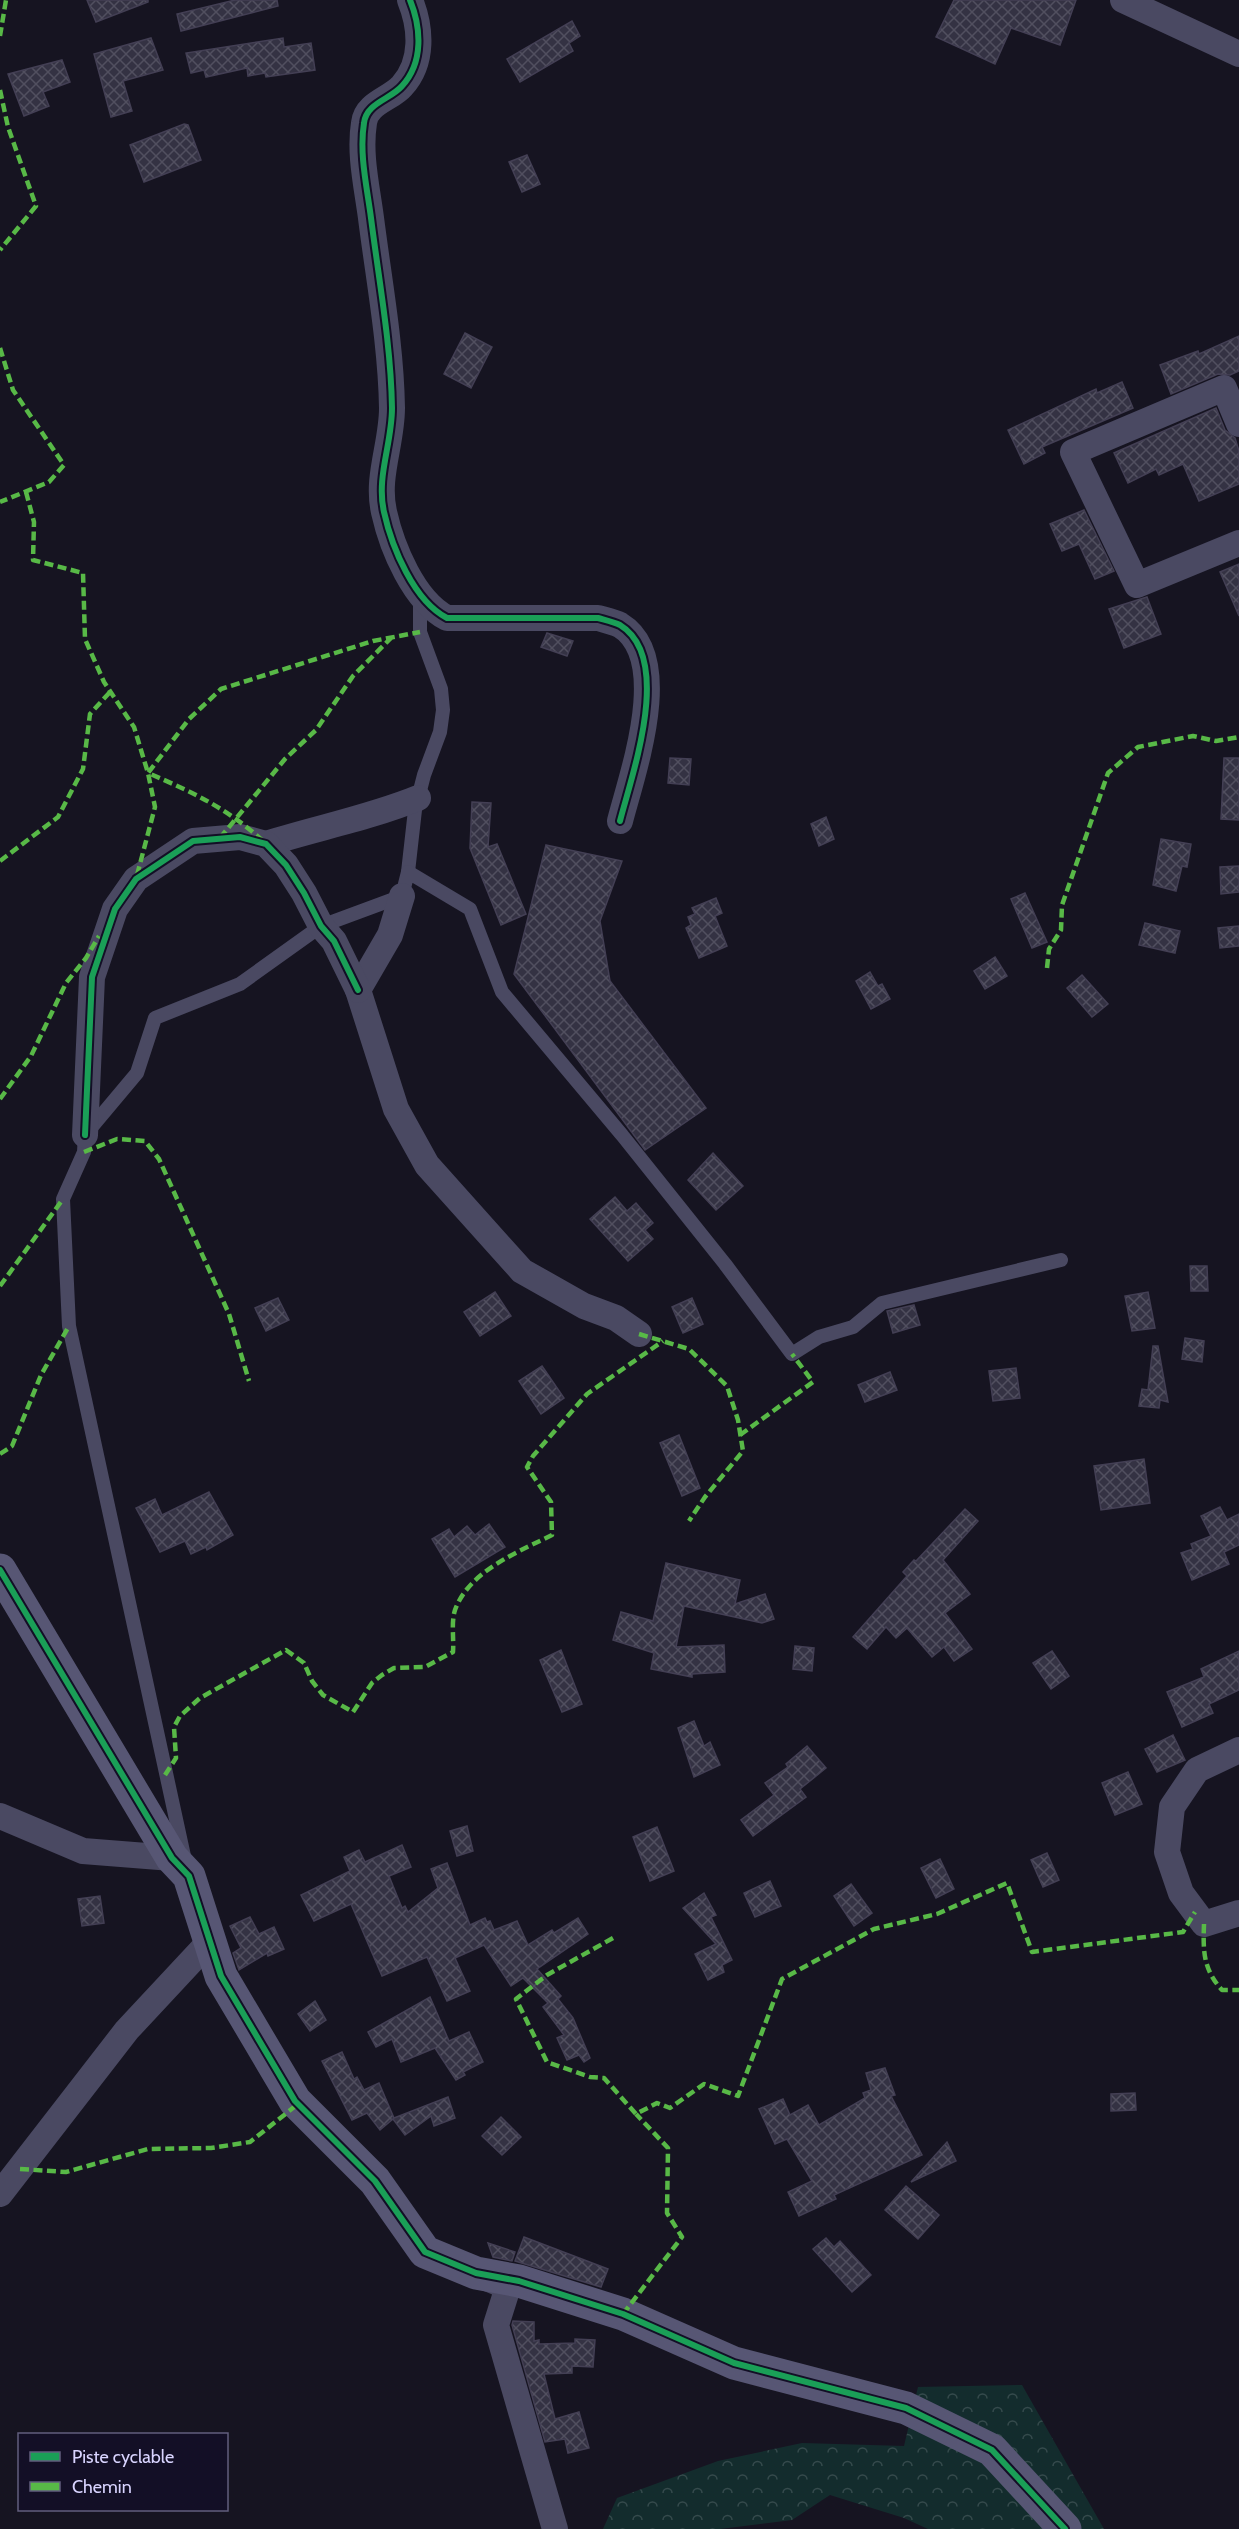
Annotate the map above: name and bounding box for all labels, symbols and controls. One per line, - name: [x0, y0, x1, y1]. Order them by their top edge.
- legend: [18, 2433, 228, 2511]
- text: Piste cyclable: [72, 2446, 174, 2468]
- text: Chemin: [72, 2476, 132, 2498]

